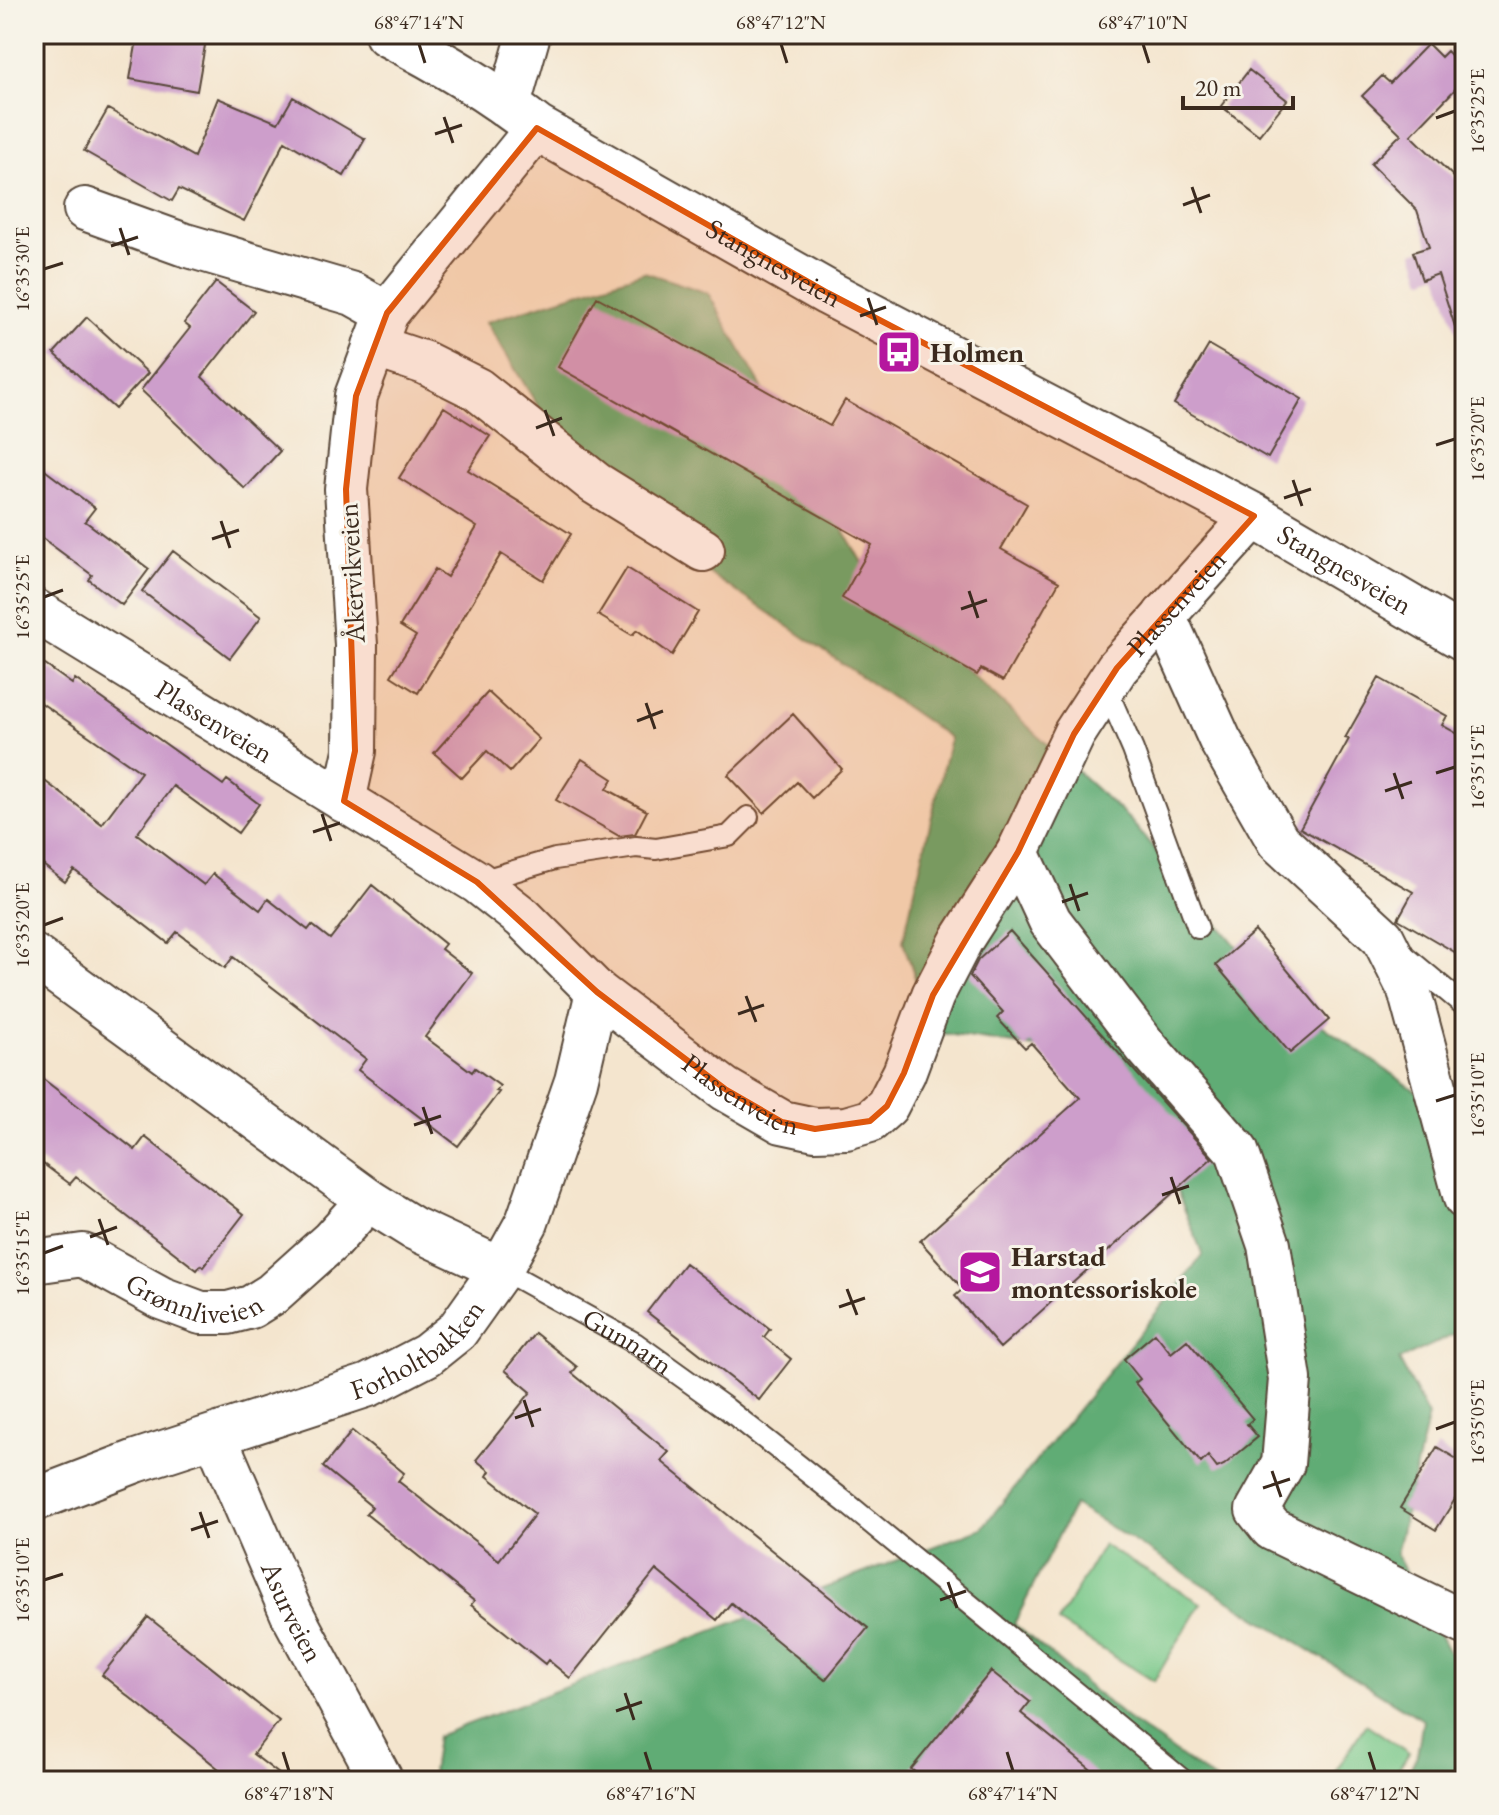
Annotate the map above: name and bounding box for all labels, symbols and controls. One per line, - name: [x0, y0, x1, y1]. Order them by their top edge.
- text: 68°47'14"N: [374, 9, 464, 35]
- text: 68°47'12"N: [736, 9, 826, 35]
- text: 68°47'10"N: [1098, 9, 1188, 35]
- scale bar: [1183, 60, 1293, 110]
- text: 16°35'25"E: [1464, 68, 1490, 154]
- text: 20 m: [1195, 72, 1242, 103]
- street label: Stangnesveien: [700, 210, 848, 315]
- text: 16°35'30"E: [9, 226, 35, 312]
- bus stop icon: Holmen: [875, 328, 923, 376]
- place label: Holmen: [930, 334, 1024, 370]
- text: 16°35'20"E: [1464, 396, 1490, 482]
- street label: Åkervikveien: [329, 502, 373, 645]
- street label: Stangnesveien: [1271, 516, 1419, 622]
- street label: Plassenveien: [1118, 542, 1233, 664]
- text: 16°35'25"E: [9, 554, 35, 640]
- street label: Plassenveien: [149, 671, 280, 771]
- text: 16°35'15"E: [1464, 724, 1490, 810]
- text: 16°35'20"E: [9, 882, 35, 968]
- street label: Plassenveien: [675, 1045, 802, 1143]
- text: 16°35'10"E: [1464, 1052, 1490, 1138]
- text: 16°35'15"E: [9, 1210, 35, 1296]
- place label: Harstad montessoriskole: [1011, 1238, 1197, 1306]
- school or university icon: Harstad montessoriskole: [956, 1248, 1004, 1296]
- street label: Grønnliveien: [120, 1264, 270, 1331]
- street label: Forholtbakken: [345, 1292, 492, 1408]
- street label: Gunnarn: [576, 1300, 681, 1383]
- text: 16°35'05"E: [1464, 1379, 1490, 1465]
- text: 16°35'10"E: [9, 1537, 35, 1623]
- street label: Asurveien: [253, 1555, 333, 1668]
- text: 68°47'18"N: [244, 1780, 334, 1806]
- text: 68°47'16"N: [606, 1780, 696, 1806]
- text: 68°47'14"N: [968, 1780, 1058, 1806]
- text: 68°47'12"N: [1330, 1780, 1420, 1806]

